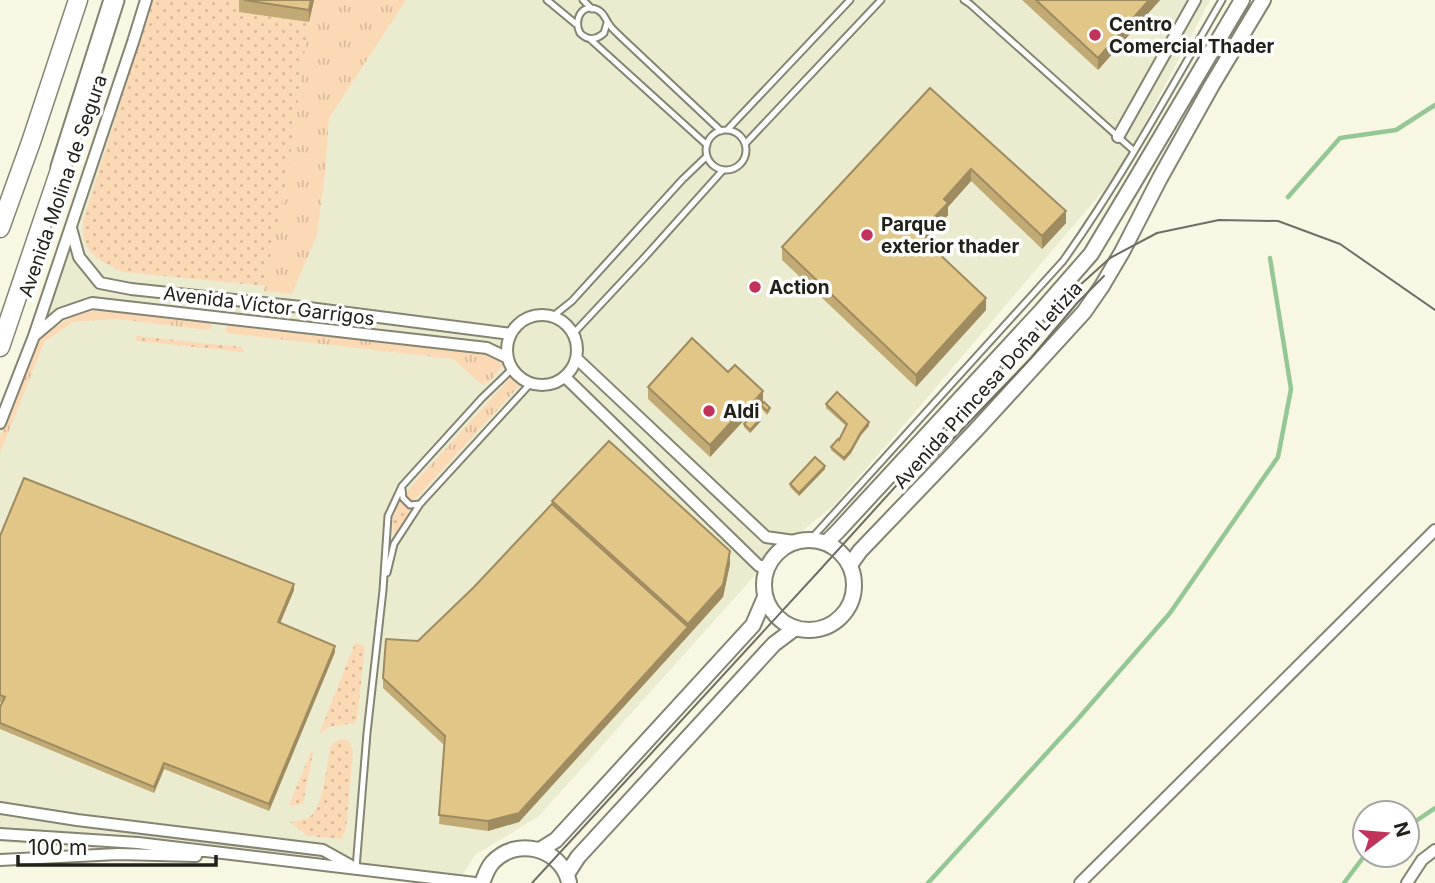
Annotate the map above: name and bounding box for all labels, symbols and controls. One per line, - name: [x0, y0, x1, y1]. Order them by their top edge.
- place label: Centro Comercial Thader: [1109, 13, 1274, 58]
- marker: Centro Comercial Thader: [1087, 27, 1103, 43]
- street label: Avenida Molina de Segura: [14, 72, 112, 300]
- place label: Parque exterior thader: [881, 213, 1019, 258]
- marker: Parque exterior thader: [859, 227, 875, 243]
- place label: Action: [769, 276, 830, 299]
- street label: Avenida Princesa Doña Letizia: [889, 277, 1087, 493]
- marker: Action: [747, 279, 763, 295]
- street label: Avenida Víctor Garrigos: [162, 282, 376, 330]
- place label: Aldi: [723, 400, 759, 423]
- marker: Aldi: [701, 403, 717, 419]
- north arrow: [1351, 799, 1421, 869]
- text: N: [1389, 819, 1415, 840]
- scale bar: [18, 824, 215, 868]
- text: 100 m: [28, 835, 87, 860]

